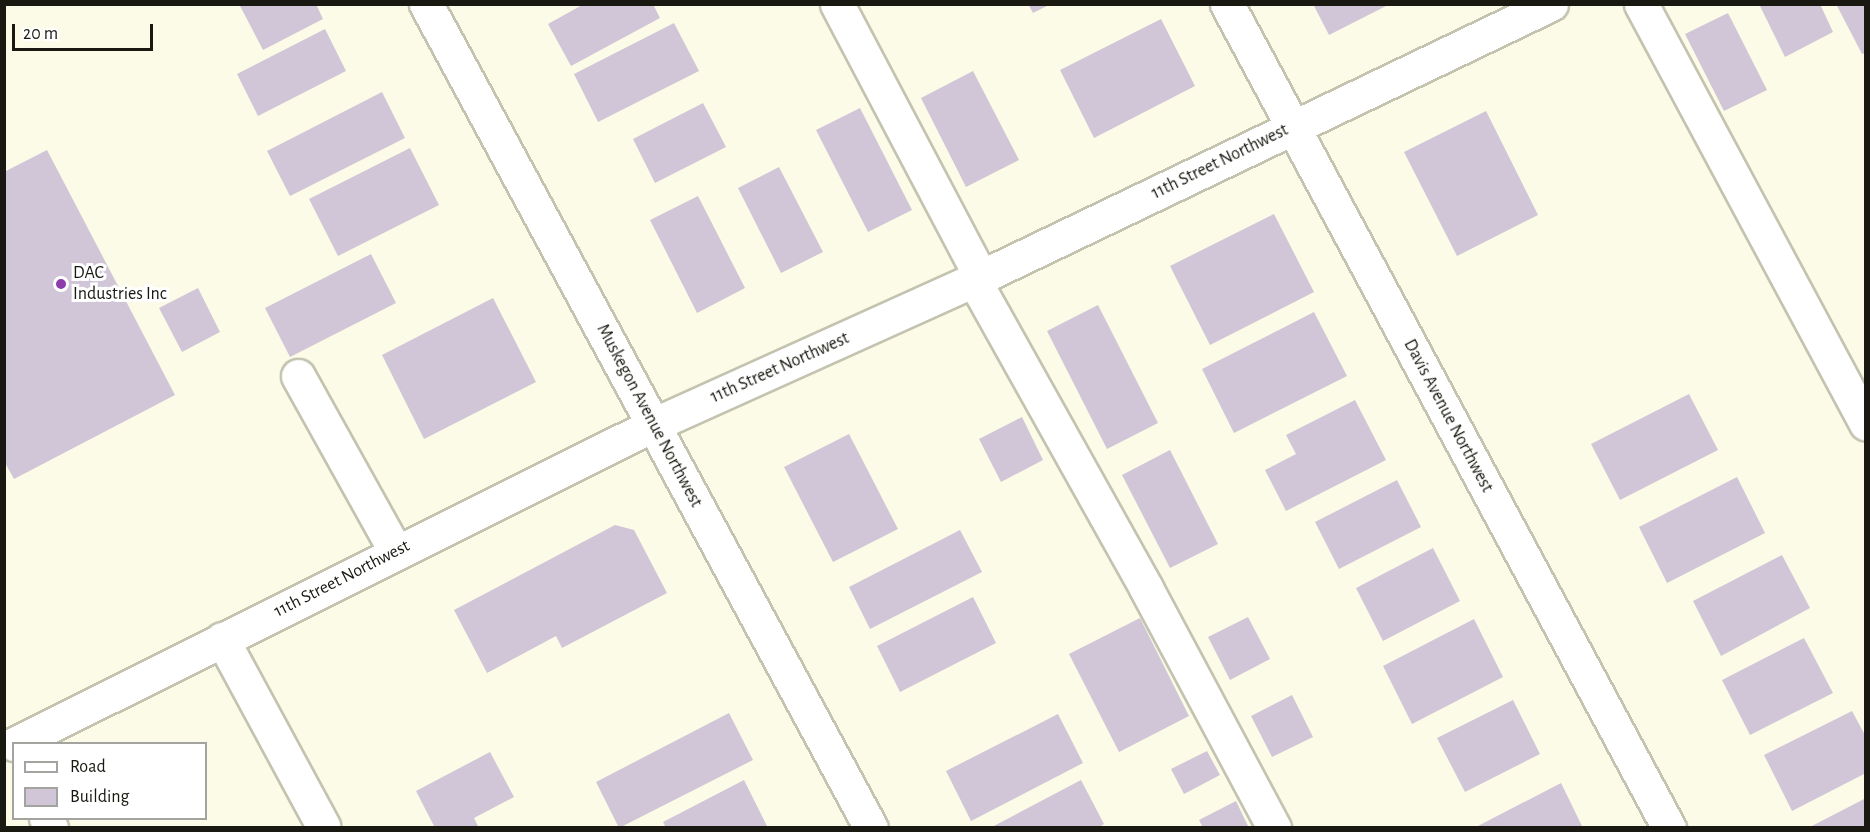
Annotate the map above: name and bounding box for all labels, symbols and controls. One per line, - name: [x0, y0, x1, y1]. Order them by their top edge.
- scale bar: [15, 12, 156, 50]
- text: 20 m: [23, 25, 58, 43]
- street label: 11th Street Northwest: [1148, 120, 1292, 204]
- place label: DAC Industries Inc: [73, 263, 167, 306]
- marker: DAC Industries Inc: [54, 277, 68, 291]
- street label: Muskegon Avenue Northwest: [591, 321, 707, 511]
- street label: 11th Street Northwest: [707, 328, 853, 408]
- street label: Davis Avenue Northwest: [1398, 336, 1498, 496]
- street label: 11th Street Northwest: [270, 535, 414, 623]
- legend: [12, 742, 207, 820]
- text: Road: [70, 758, 106, 776]
- text: Building: [70, 788, 129, 806]

